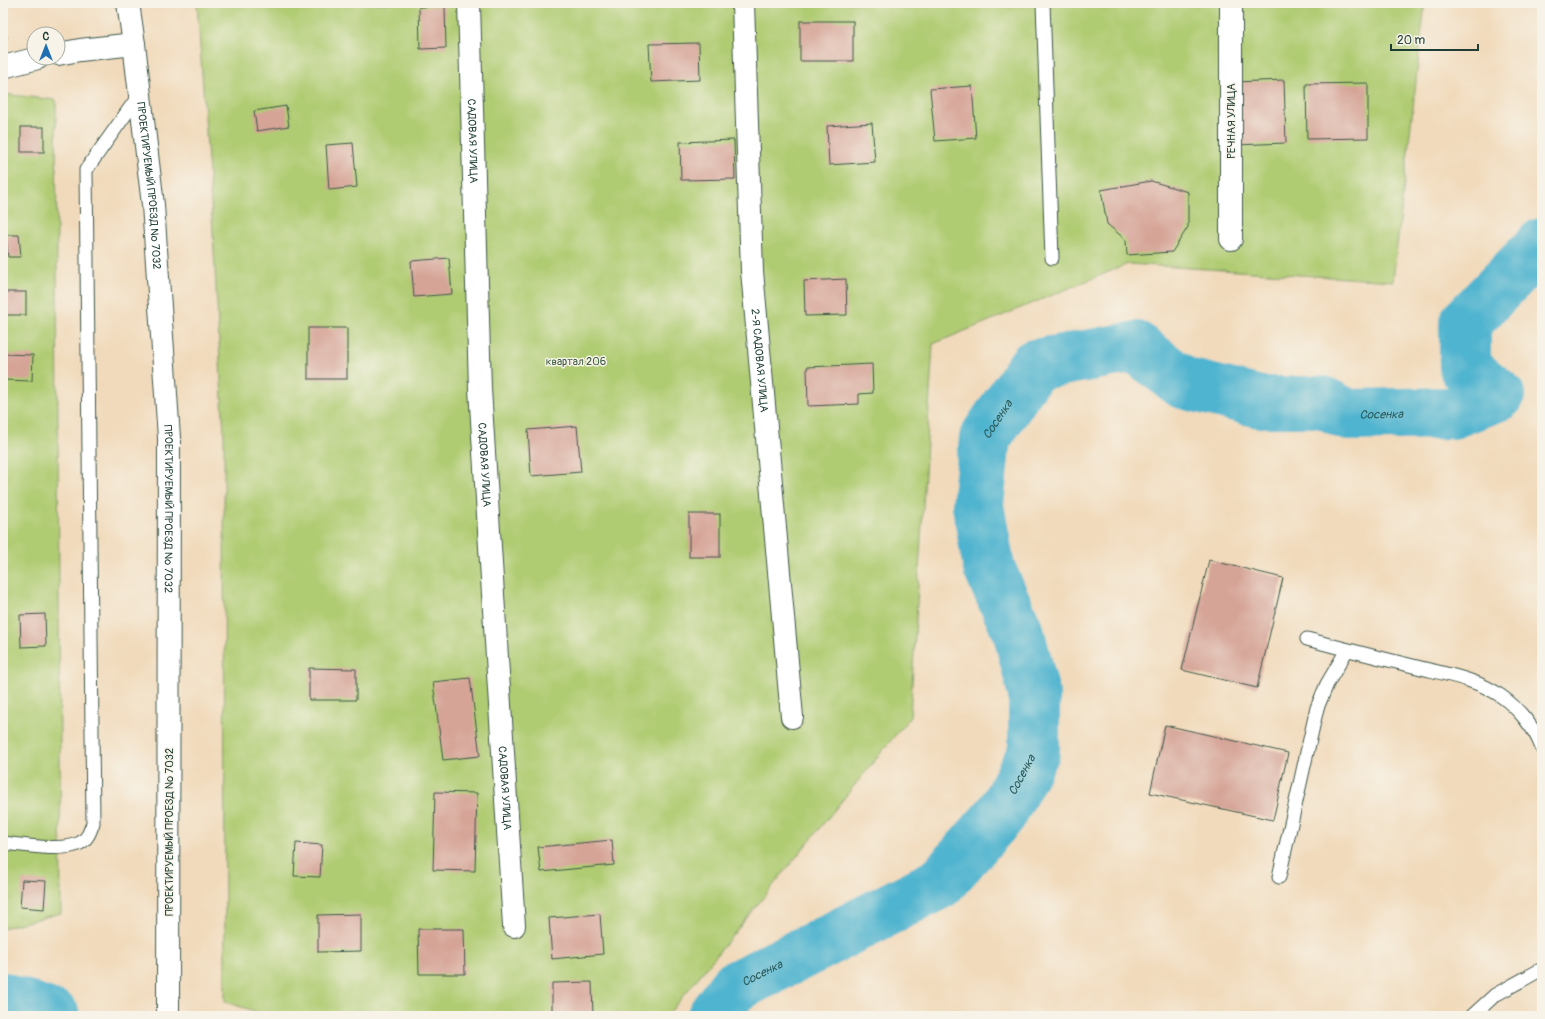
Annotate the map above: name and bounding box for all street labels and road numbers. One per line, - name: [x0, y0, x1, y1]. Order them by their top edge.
- street label: РЕЧНАЯ УЛИЦА: [1225, 83, 1238, 159]
- street label: САДОВАЯ УЛИЦА: [465, 99, 480, 183]
- street label: ПРОЕКТИРУЕМЫЙ ПРОЕЗД № 7032: [134, 101, 163, 270]
- street label: 2-Я САДОВАЯ УЛИЦА: [748, 308, 771, 413]
- street label: САДОВАЯ УЛИЦА: [475, 422, 493, 507]
- street label: ПРОЕКТИРУЕМЫЙ ПРОЕЗД № 7032: [161, 424, 175, 593]
- street label: САДОВАЯ УЛИЦА: [496, 746, 514, 831]
- street label: ПРОЕКТИРУЕМЫЙ ПРОЕЗД № 7032: [163, 748, 176, 916]

